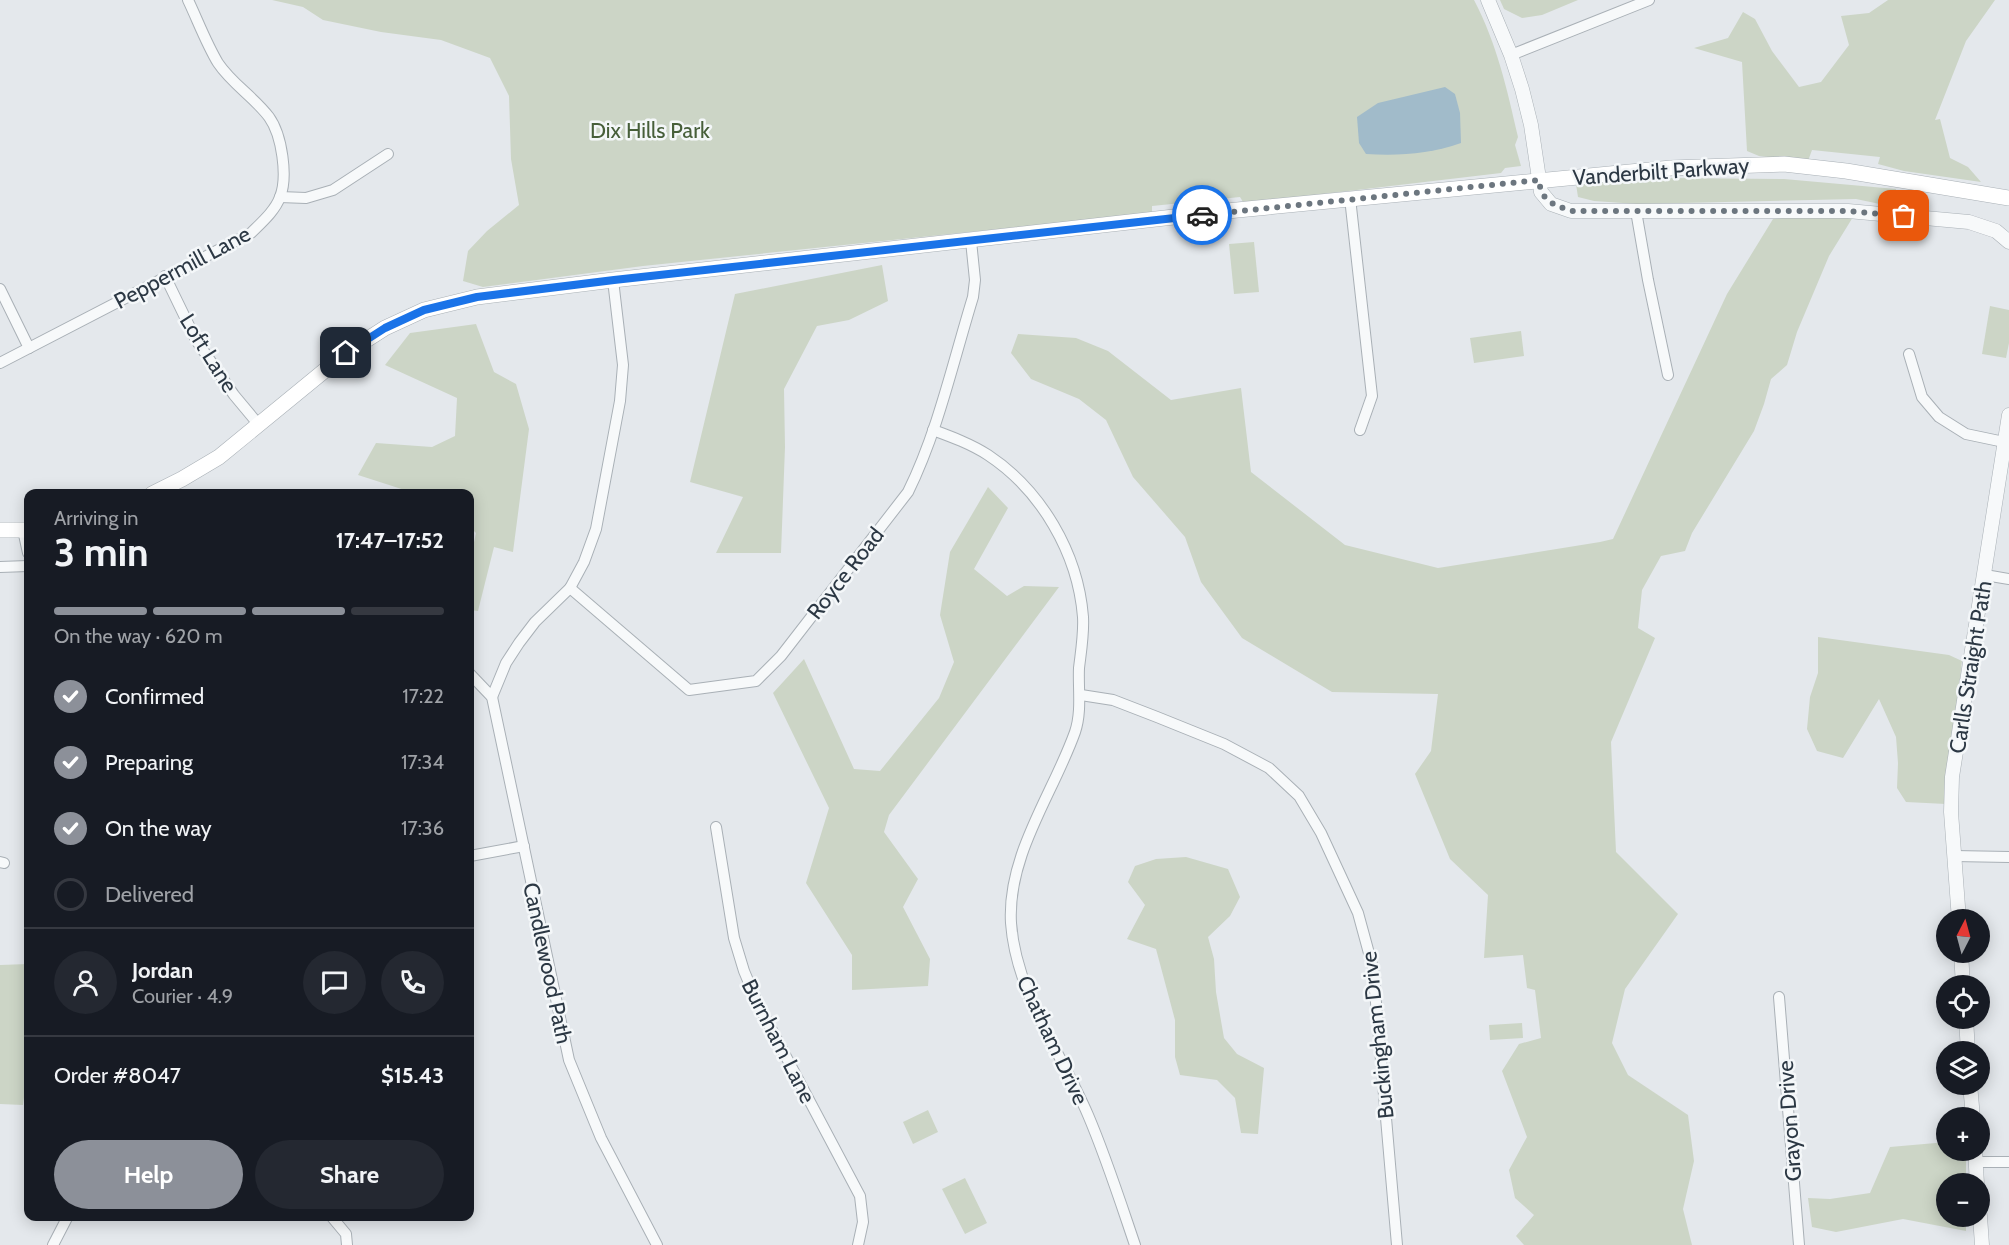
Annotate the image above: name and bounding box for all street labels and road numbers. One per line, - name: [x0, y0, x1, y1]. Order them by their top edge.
- street label: Vanderbilt Parkway: [1572, 152, 1750, 191]
- street label: Peppermill Lane: [109, 220, 255, 315]
- street label: Loft Lane: [174, 309, 243, 398]
- street label: Royce Road: [801, 522, 890, 625]
- street label: Carlls Straight Path: [1944, 579, 1997, 755]
- street label: Candlewood Path: [517, 880, 578, 1046]
- street label: Buckingham Drive: [1355, 950, 1400, 1120]
- street label: Chatham Drive: [1011, 971, 1094, 1109]
- street label: Burnham Lane: [736, 975, 821, 1108]
- street label: Grayon Drive: [1772, 1060, 1807, 1182]

